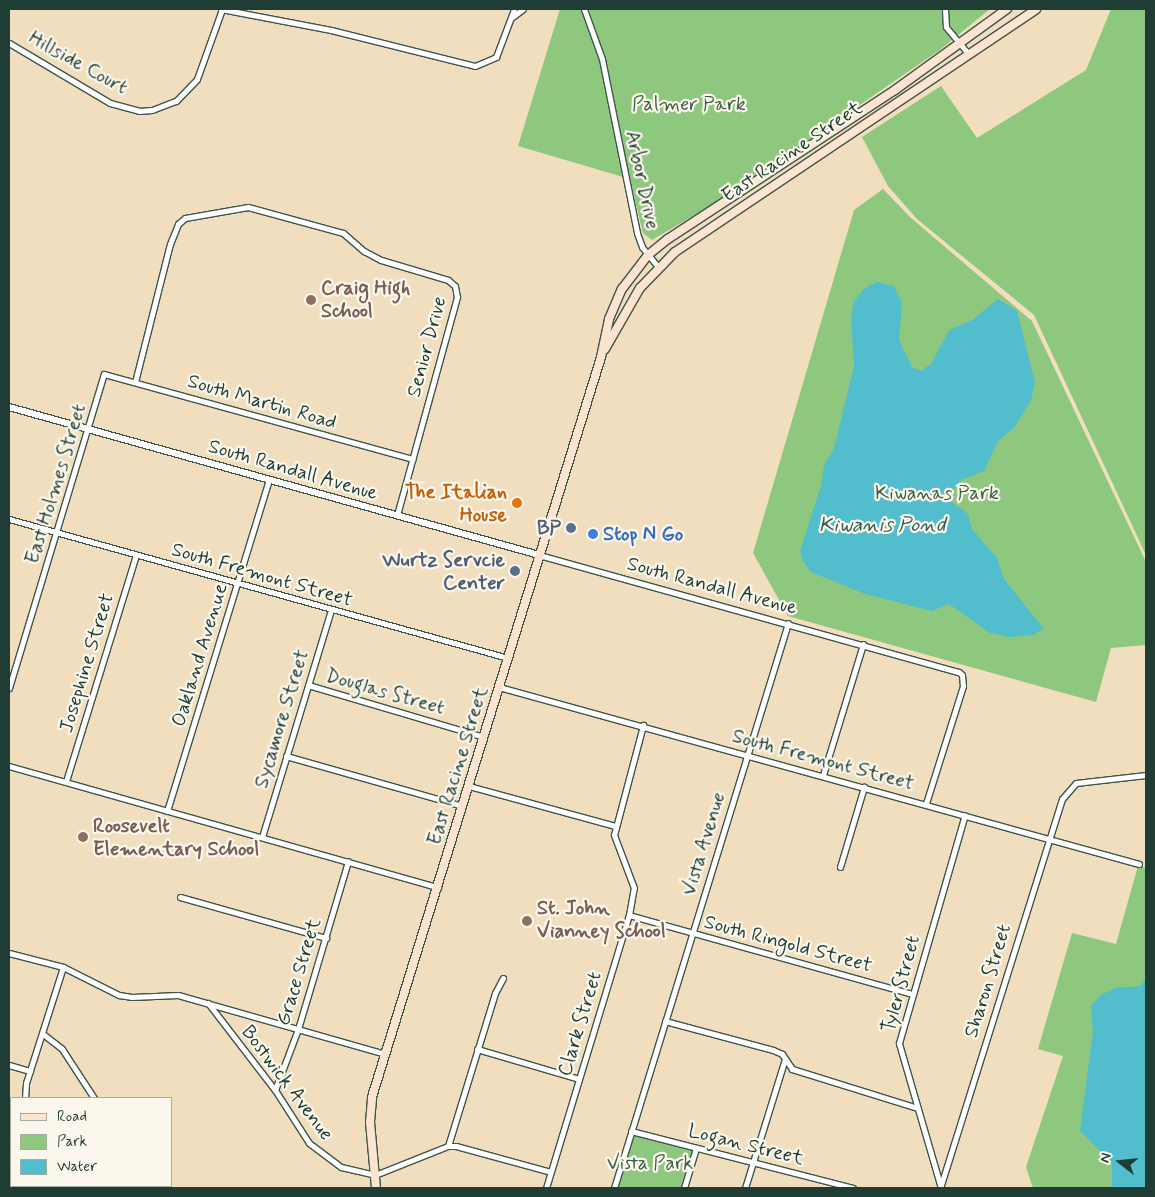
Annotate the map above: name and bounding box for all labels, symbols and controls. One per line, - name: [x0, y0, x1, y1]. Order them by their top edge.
- street label: Hillside Court: [23, 25, 133, 101]
- park label: Palmer Park: [634, 92, 744, 116]
- street label: East Racine Street: [717, 96, 867, 208]
- street label: Arbor Drive: [620, 129, 664, 231]
- place label: Craig High School: [321, 276, 410, 323]
- marker: Craig High School: [305, 294, 317, 306]
- street label: Senior Drive: [402, 294, 452, 400]
- street label: South Martin Road: [185, 369, 339, 435]
- street label: East Holmes Street: [20, 400, 92, 568]
- street label: South Randall Avenue: [203, 434, 383, 506]
- place label: The Italian House: [408, 480, 507, 527]
- park label: Kiwanas Park: [876, 481, 998, 505]
- marker: The Italian House: [511, 497, 523, 509]
- water label: Kiwanis Pond: [821, 512, 943, 538]
- place label: BP: [537, 516, 561, 540]
- marker: BP: [565, 522, 577, 534]
- place label: Stop N Go: [603, 522, 683, 546]
- marker: Stop N Go: [587, 528, 599, 540]
- street label: South Fremont Street: [169, 538, 355, 612]
- place label: Wurtz Servcie Center: [384, 548, 505, 595]
- street label: South Randall Avenue: [622, 551, 802, 621]
- marker: Wurtz Servcie Center: [509, 565, 521, 577]
- street label: Oakland Avenue: [168, 583, 232, 727]
- street label: Josephine Street: [55, 591, 119, 735]
- street label: Sycamore Street: [250, 647, 314, 791]
- street label: Douglas Street: [321, 663, 449, 721]
- street label: East Racine Street: [423, 684, 493, 848]
- street label: South Fremont Street: [730, 724, 916, 796]
- street label: Vista Avenue: [677, 788, 731, 900]
- place label: Roosevelt Elementary School: [93, 814, 259, 861]
- marker: Roosevelt Elementary School: [77, 831, 89, 843]
- place label: St. John Vianney School: [537, 897, 667, 944]
- street label: South Ringold Street: [702, 910, 874, 978]
- street label: Grace Street: [271, 915, 327, 1029]
- marker: St. John Vianney School: [521, 915, 533, 927]
- street label: Sharon Street: [959, 920, 1017, 1042]
- street label: Tyler Street: [876, 931, 926, 1037]
- street label: Clark Street: [552, 967, 608, 1081]
- street label: Bostwick Avenue: [235, 1020, 339, 1146]
- legend: [10, 1097, 172, 1187]
- text: Road: [57, 1107, 87, 1127]
- street label: Logan Street: [686, 1119, 806, 1171]
- text: Park: [57, 1132, 87, 1152]
- north arrow: [1095, 1137, 1145, 1187]
- park label: Vista Park: [607, 1151, 693, 1175]
- text: N: [1096, 1151, 1116, 1165]
- text: Water: [57, 1157, 97, 1177]

